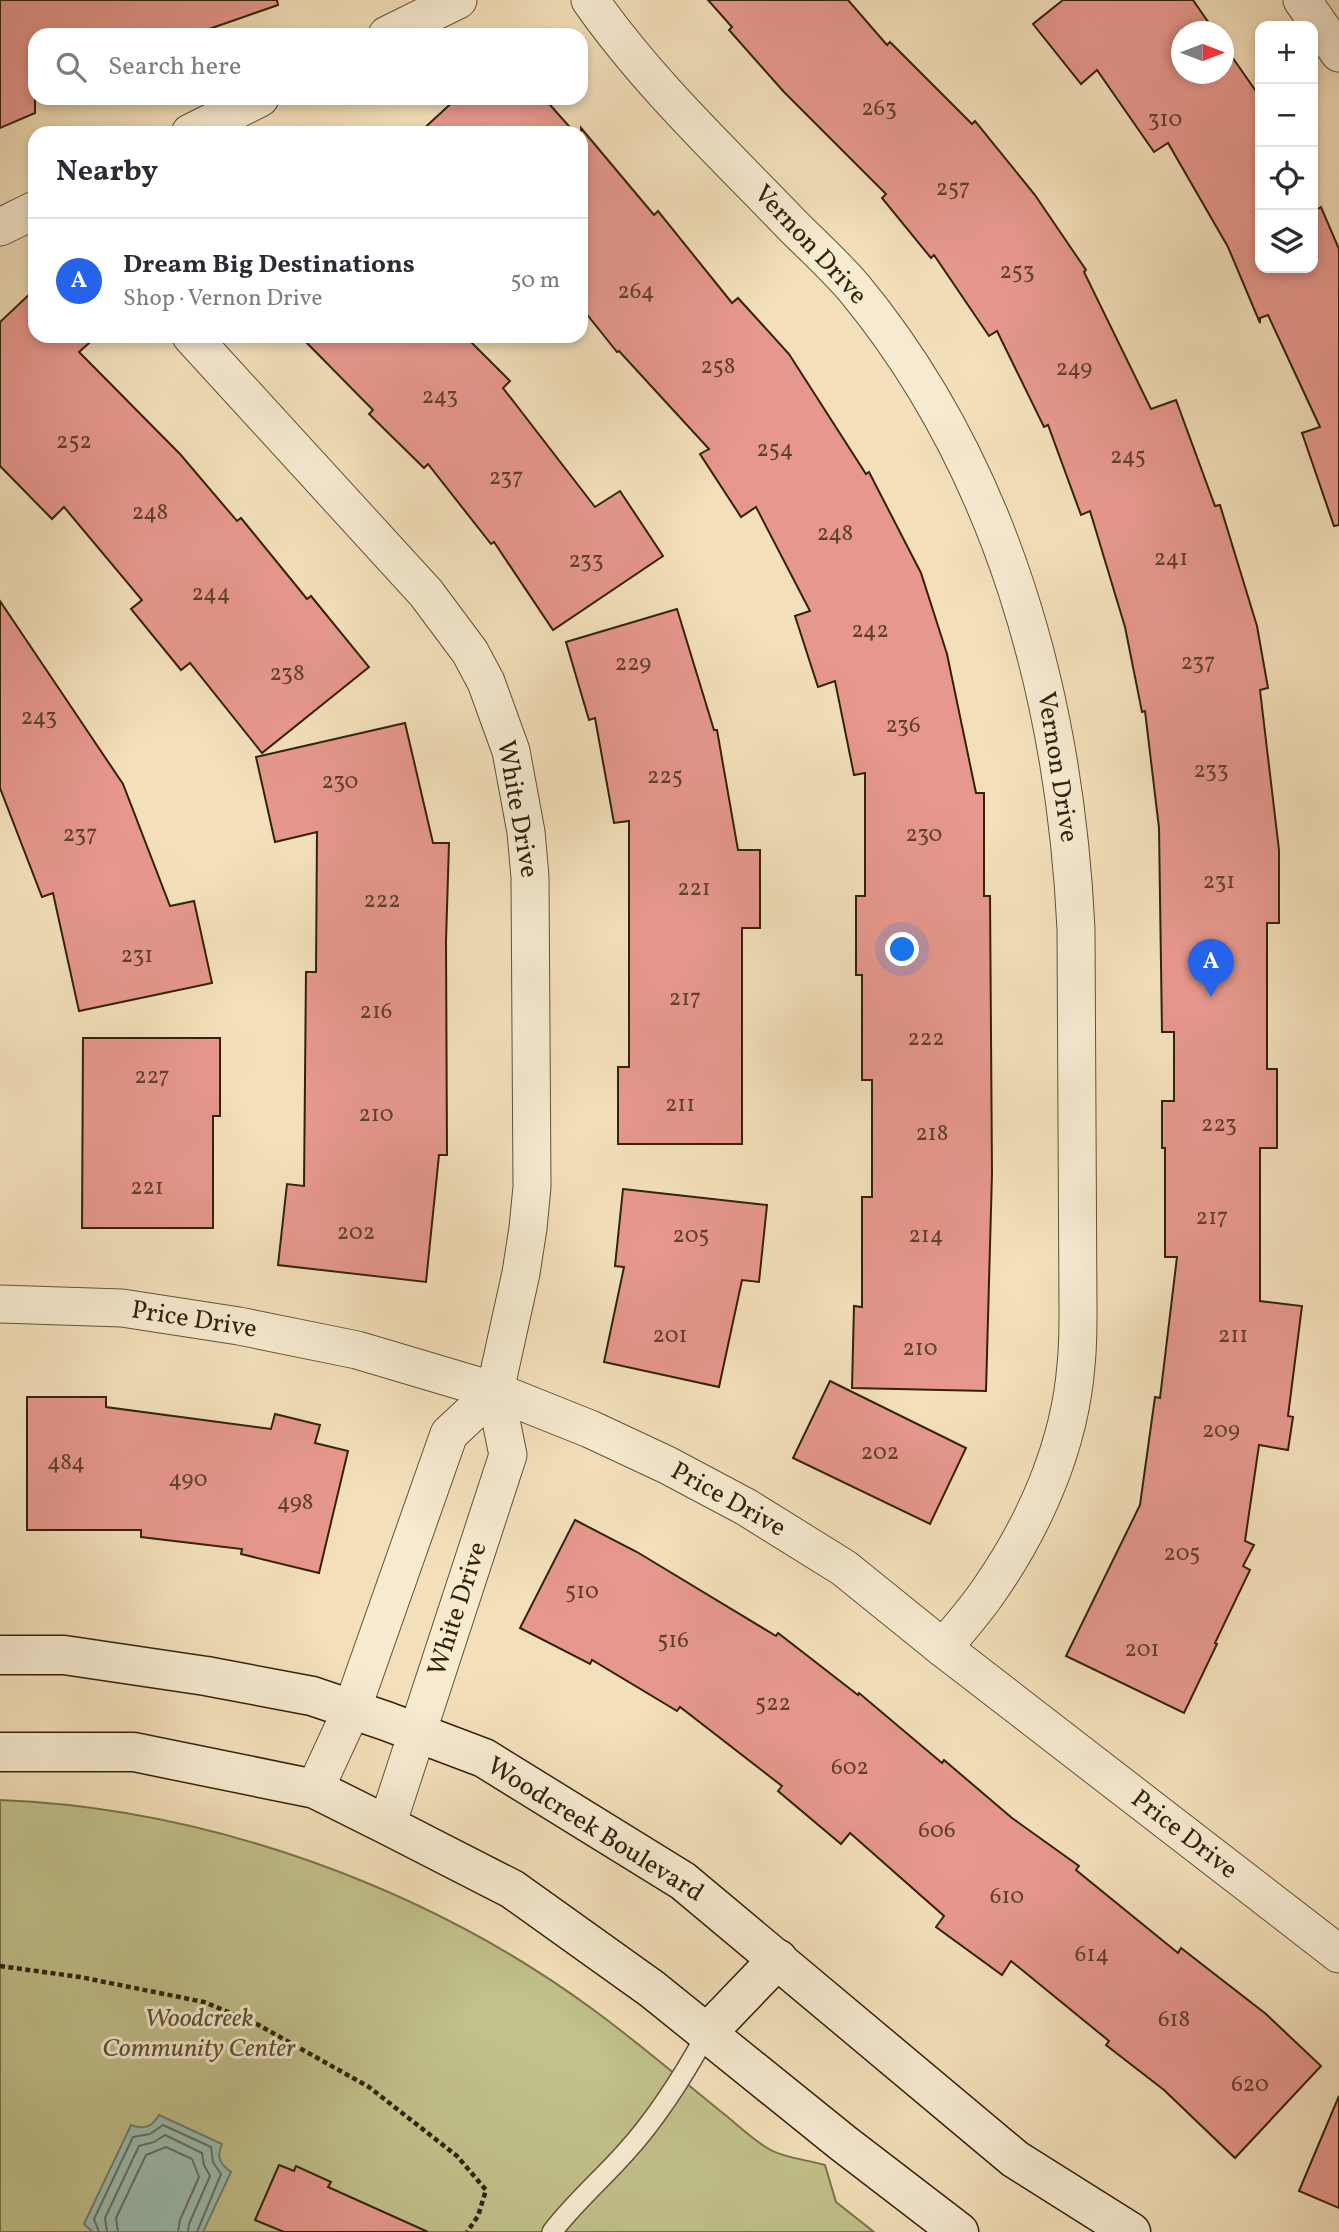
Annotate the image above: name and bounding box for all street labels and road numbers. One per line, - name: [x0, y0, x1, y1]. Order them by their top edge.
- street label: Vernon Drive: [745, 177, 875, 313]
- street label: Vernon Drive: [1027, 689, 1087, 845]
- street label: White Drive: [487, 737, 547, 881]
- street label: Price Drive: [129, 1292, 259, 1348]
- street label: Price Drive: [664, 1454, 792, 1546]
- street label: White Drive: [419, 1537, 497, 1681]
- street label: Woodcreek Boulevard: [480, 1749, 710, 1911]
- street label: Price Drive: [1123, 1782, 1245, 1888]

